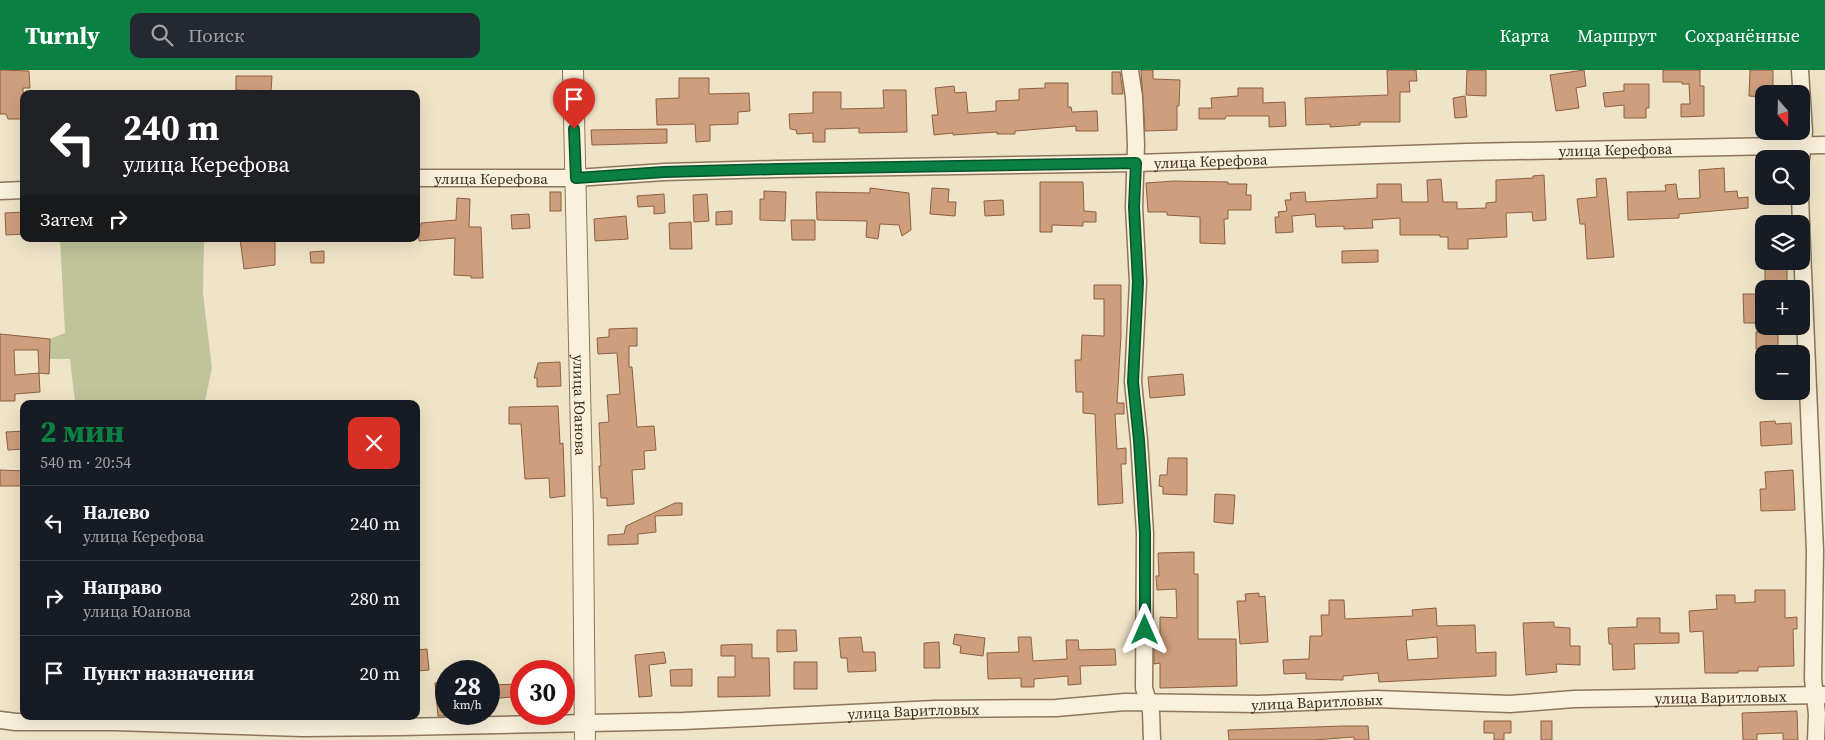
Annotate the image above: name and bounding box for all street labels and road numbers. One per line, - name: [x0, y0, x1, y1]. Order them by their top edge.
- street label: улица Керефова: [1558, 137, 1673, 161]
- street label: улица Керефова: [1153, 148, 1268, 173]
- street label: улица Керефова: [434, 168, 548, 189]
- street label: улица Юанова: [569, 354, 592, 456]
- street label: улица Варитловых: [1655, 685, 1787, 708]
- street label: улица Варитловых: [1251, 688, 1384, 715]
- street label: улица Варитловых: [847, 698, 980, 724]

